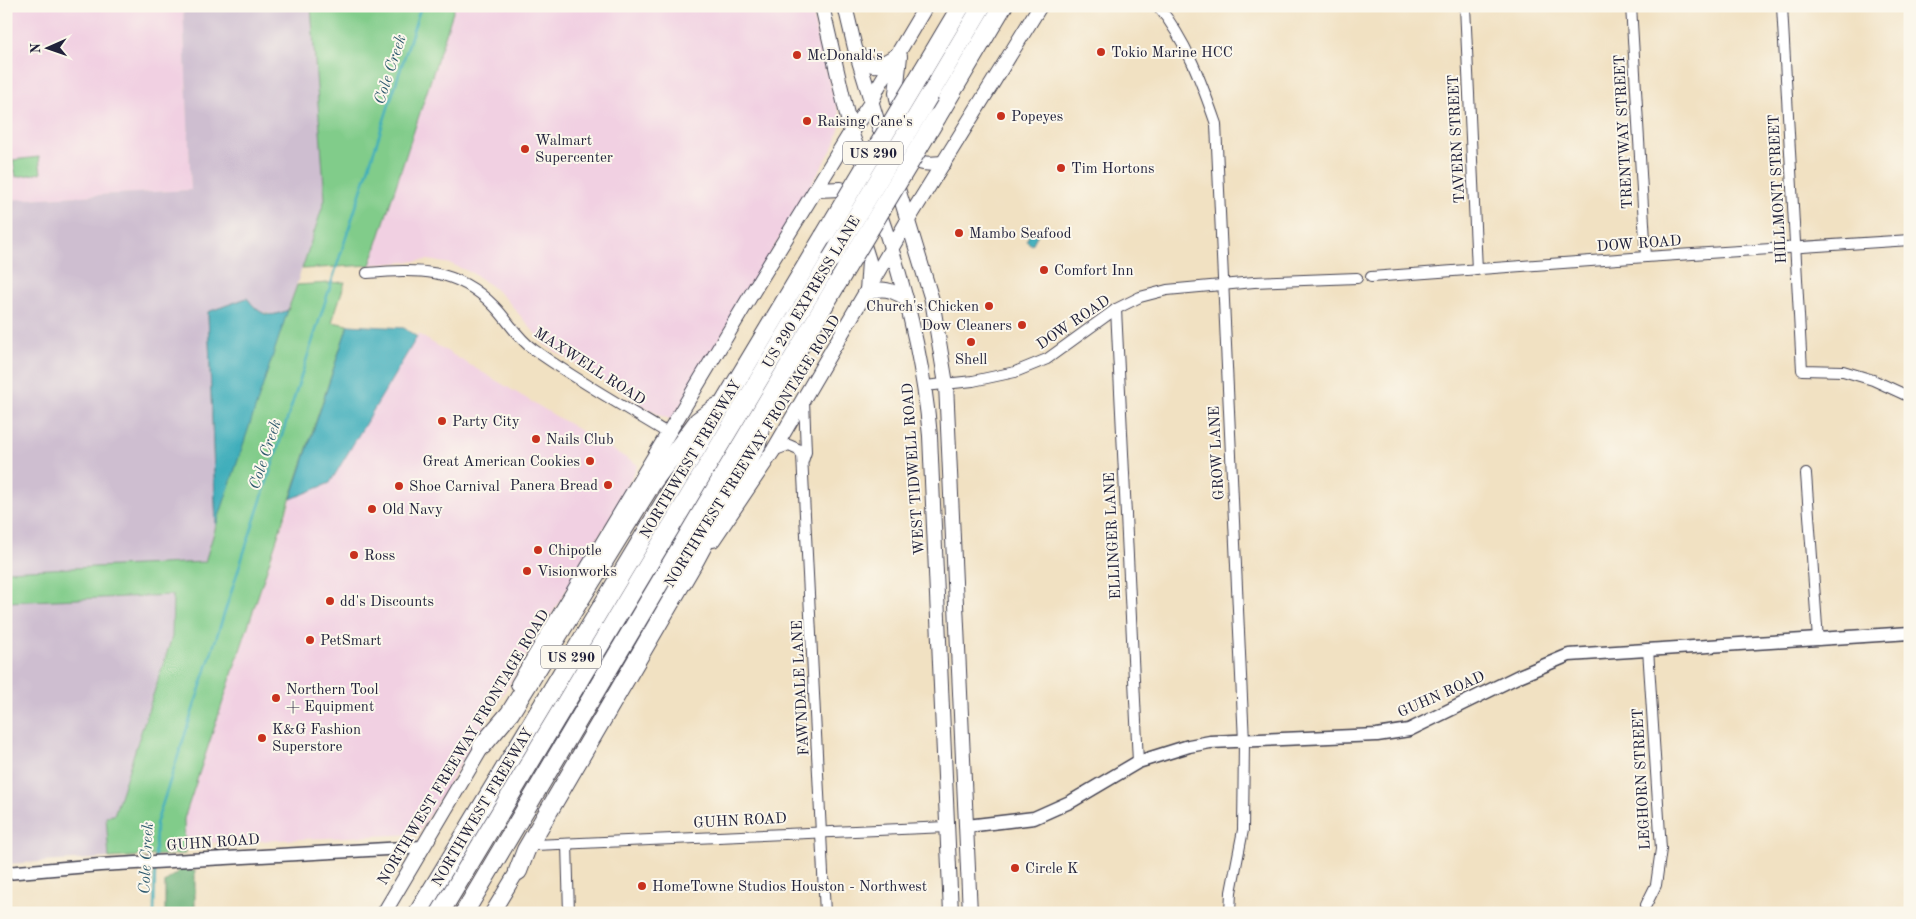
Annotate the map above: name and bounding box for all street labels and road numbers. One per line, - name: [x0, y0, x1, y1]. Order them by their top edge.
- street label: TRENTWAY STREET: [1613, 54, 1636, 210]
- street label: TAVERN STREET: [1447, 74, 1468, 204]
- street label: HILLMONT STREET: [1767, 114, 1790, 264]
- road number: US 290: [843, 142, 903, 164]
- street label: US 290 EXPRESS LANE: [761, 214, 864, 371]
- street label: DOW ROAD: [1596, 234, 1682, 255]
- street label: DOW ROAD: [1035, 293, 1113, 353]
- street label: NORTHWEST FREEWAY FRONTAGE ROAD: [660, 311, 844, 591]
- street label: MAXWELL ROAD: [531, 326, 648, 409]
- street label: NORTHWEST FREEWAY: [635, 376, 745, 542]
- street label: WEST TIDWELL ROAD: [901, 382, 928, 555]
- street label: GROW LANE: [1208, 405, 1227, 500]
- street label: ELLINGER LANE: [1103, 472, 1124, 600]
- street label: NORTHWEST FREEWAY FRONTAGE ROAD: [373, 606, 553, 888]
- street label: FAWNDALE LANE: [790, 620, 813, 756]
- road number: US 290: [541, 646, 601, 669]
- street label: GUHN ROAD: [1396, 669, 1487, 721]
- street label: LEGHORN STREET: [1631, 708, 1654, 850]
- street label: NORTHWEST FREEWAY: [427, 724, 537, 890]
- street label: GUHN ROAD: [693, 812, 787, 831]
- street label: GUHN ROAD: [166, 833, 260, 854]

